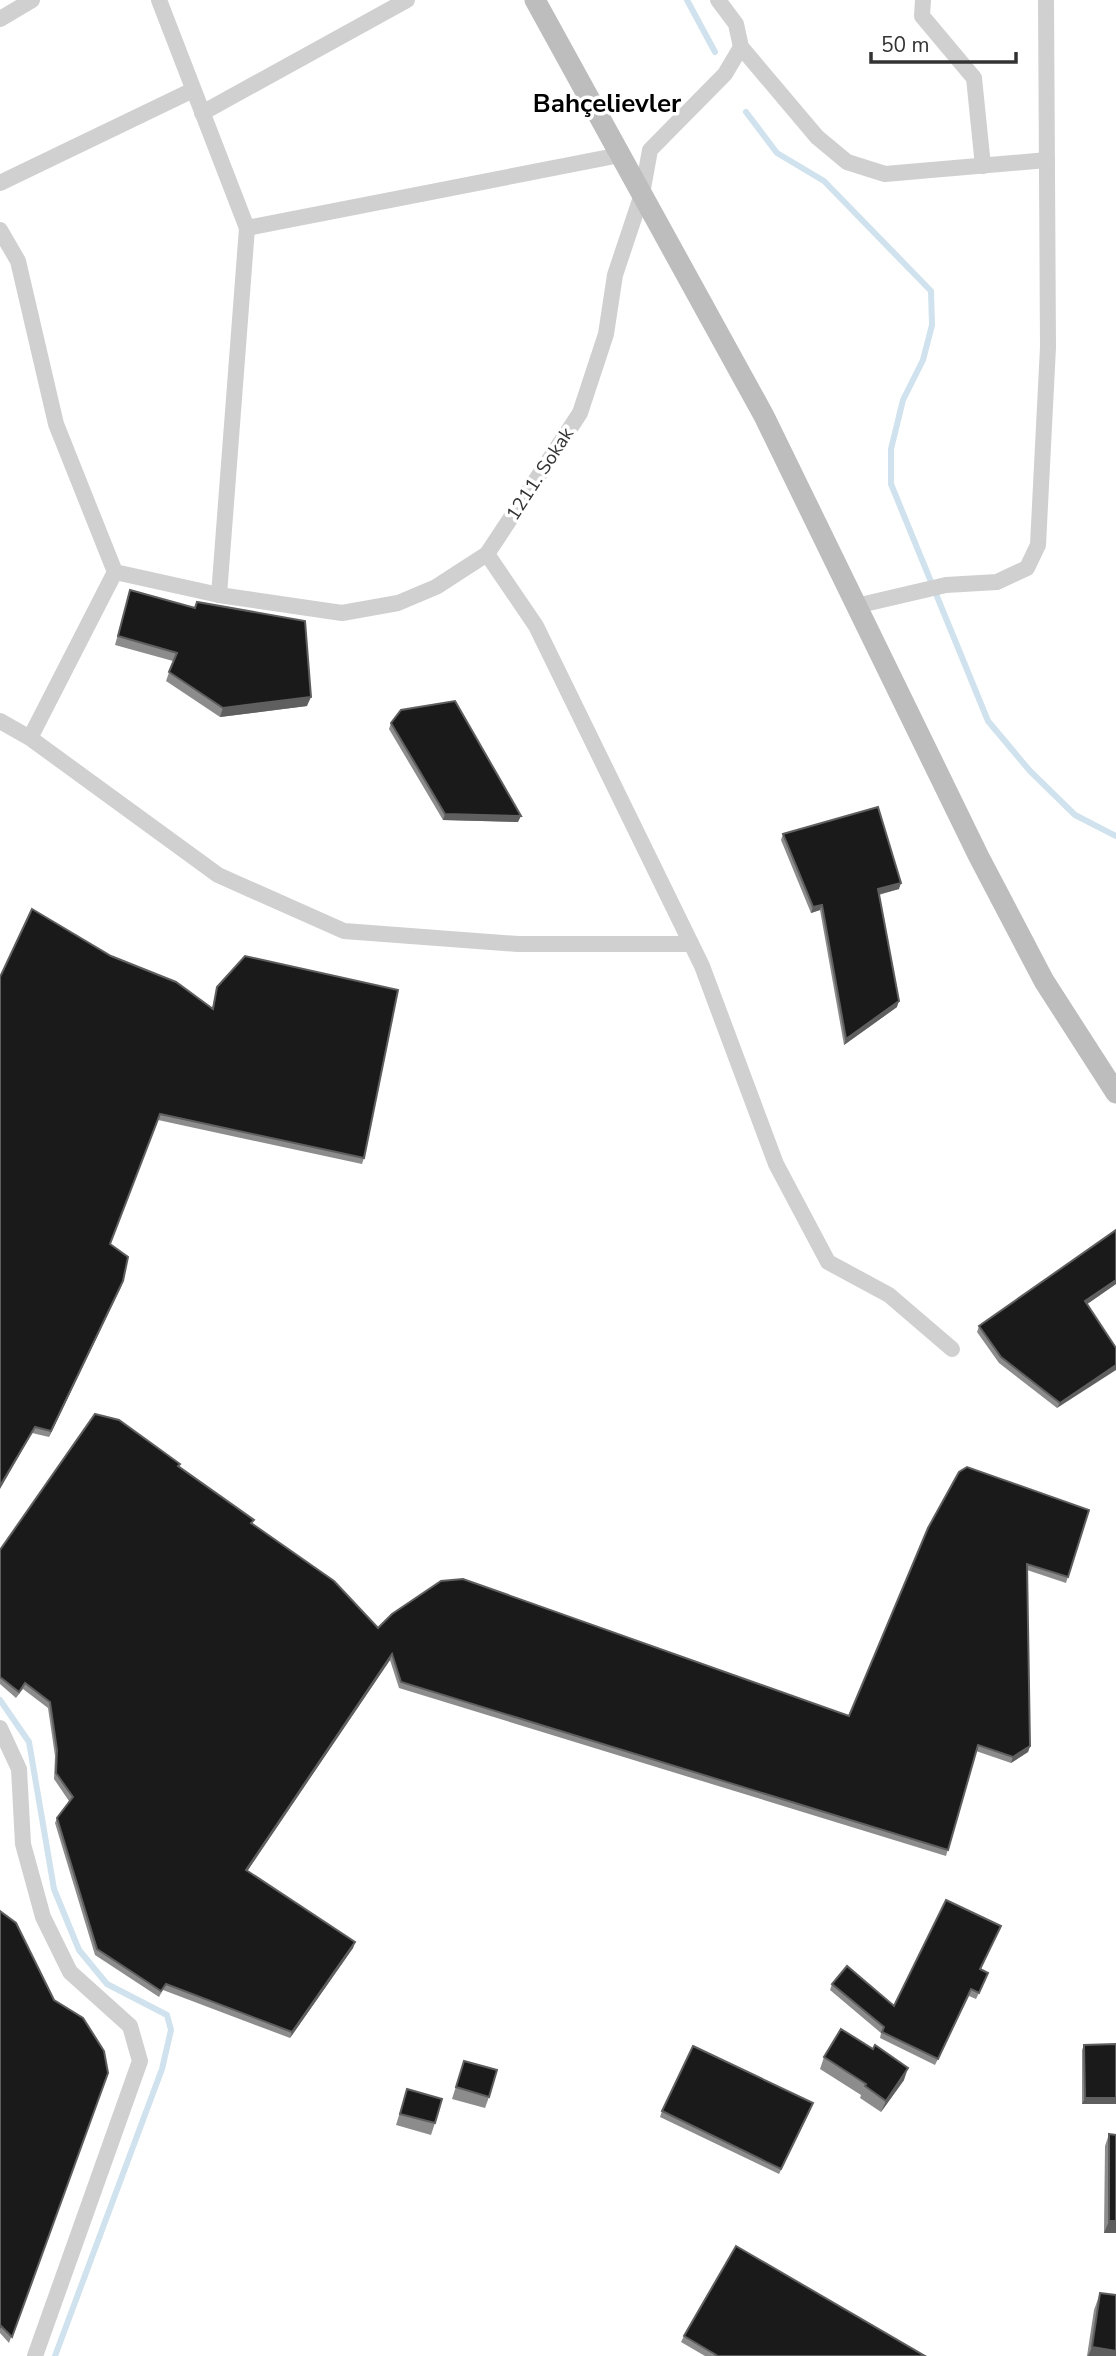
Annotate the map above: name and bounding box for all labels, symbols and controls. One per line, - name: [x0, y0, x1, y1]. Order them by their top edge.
- scale bar: [871, 21, 1016, 65]
- text: 50 m: [881, 31, 930, 59]
- district label: Bahçelievler: [533, 86, 682, 121]
- street label: 1211. Sokak: [500, 422, 580, 526]

